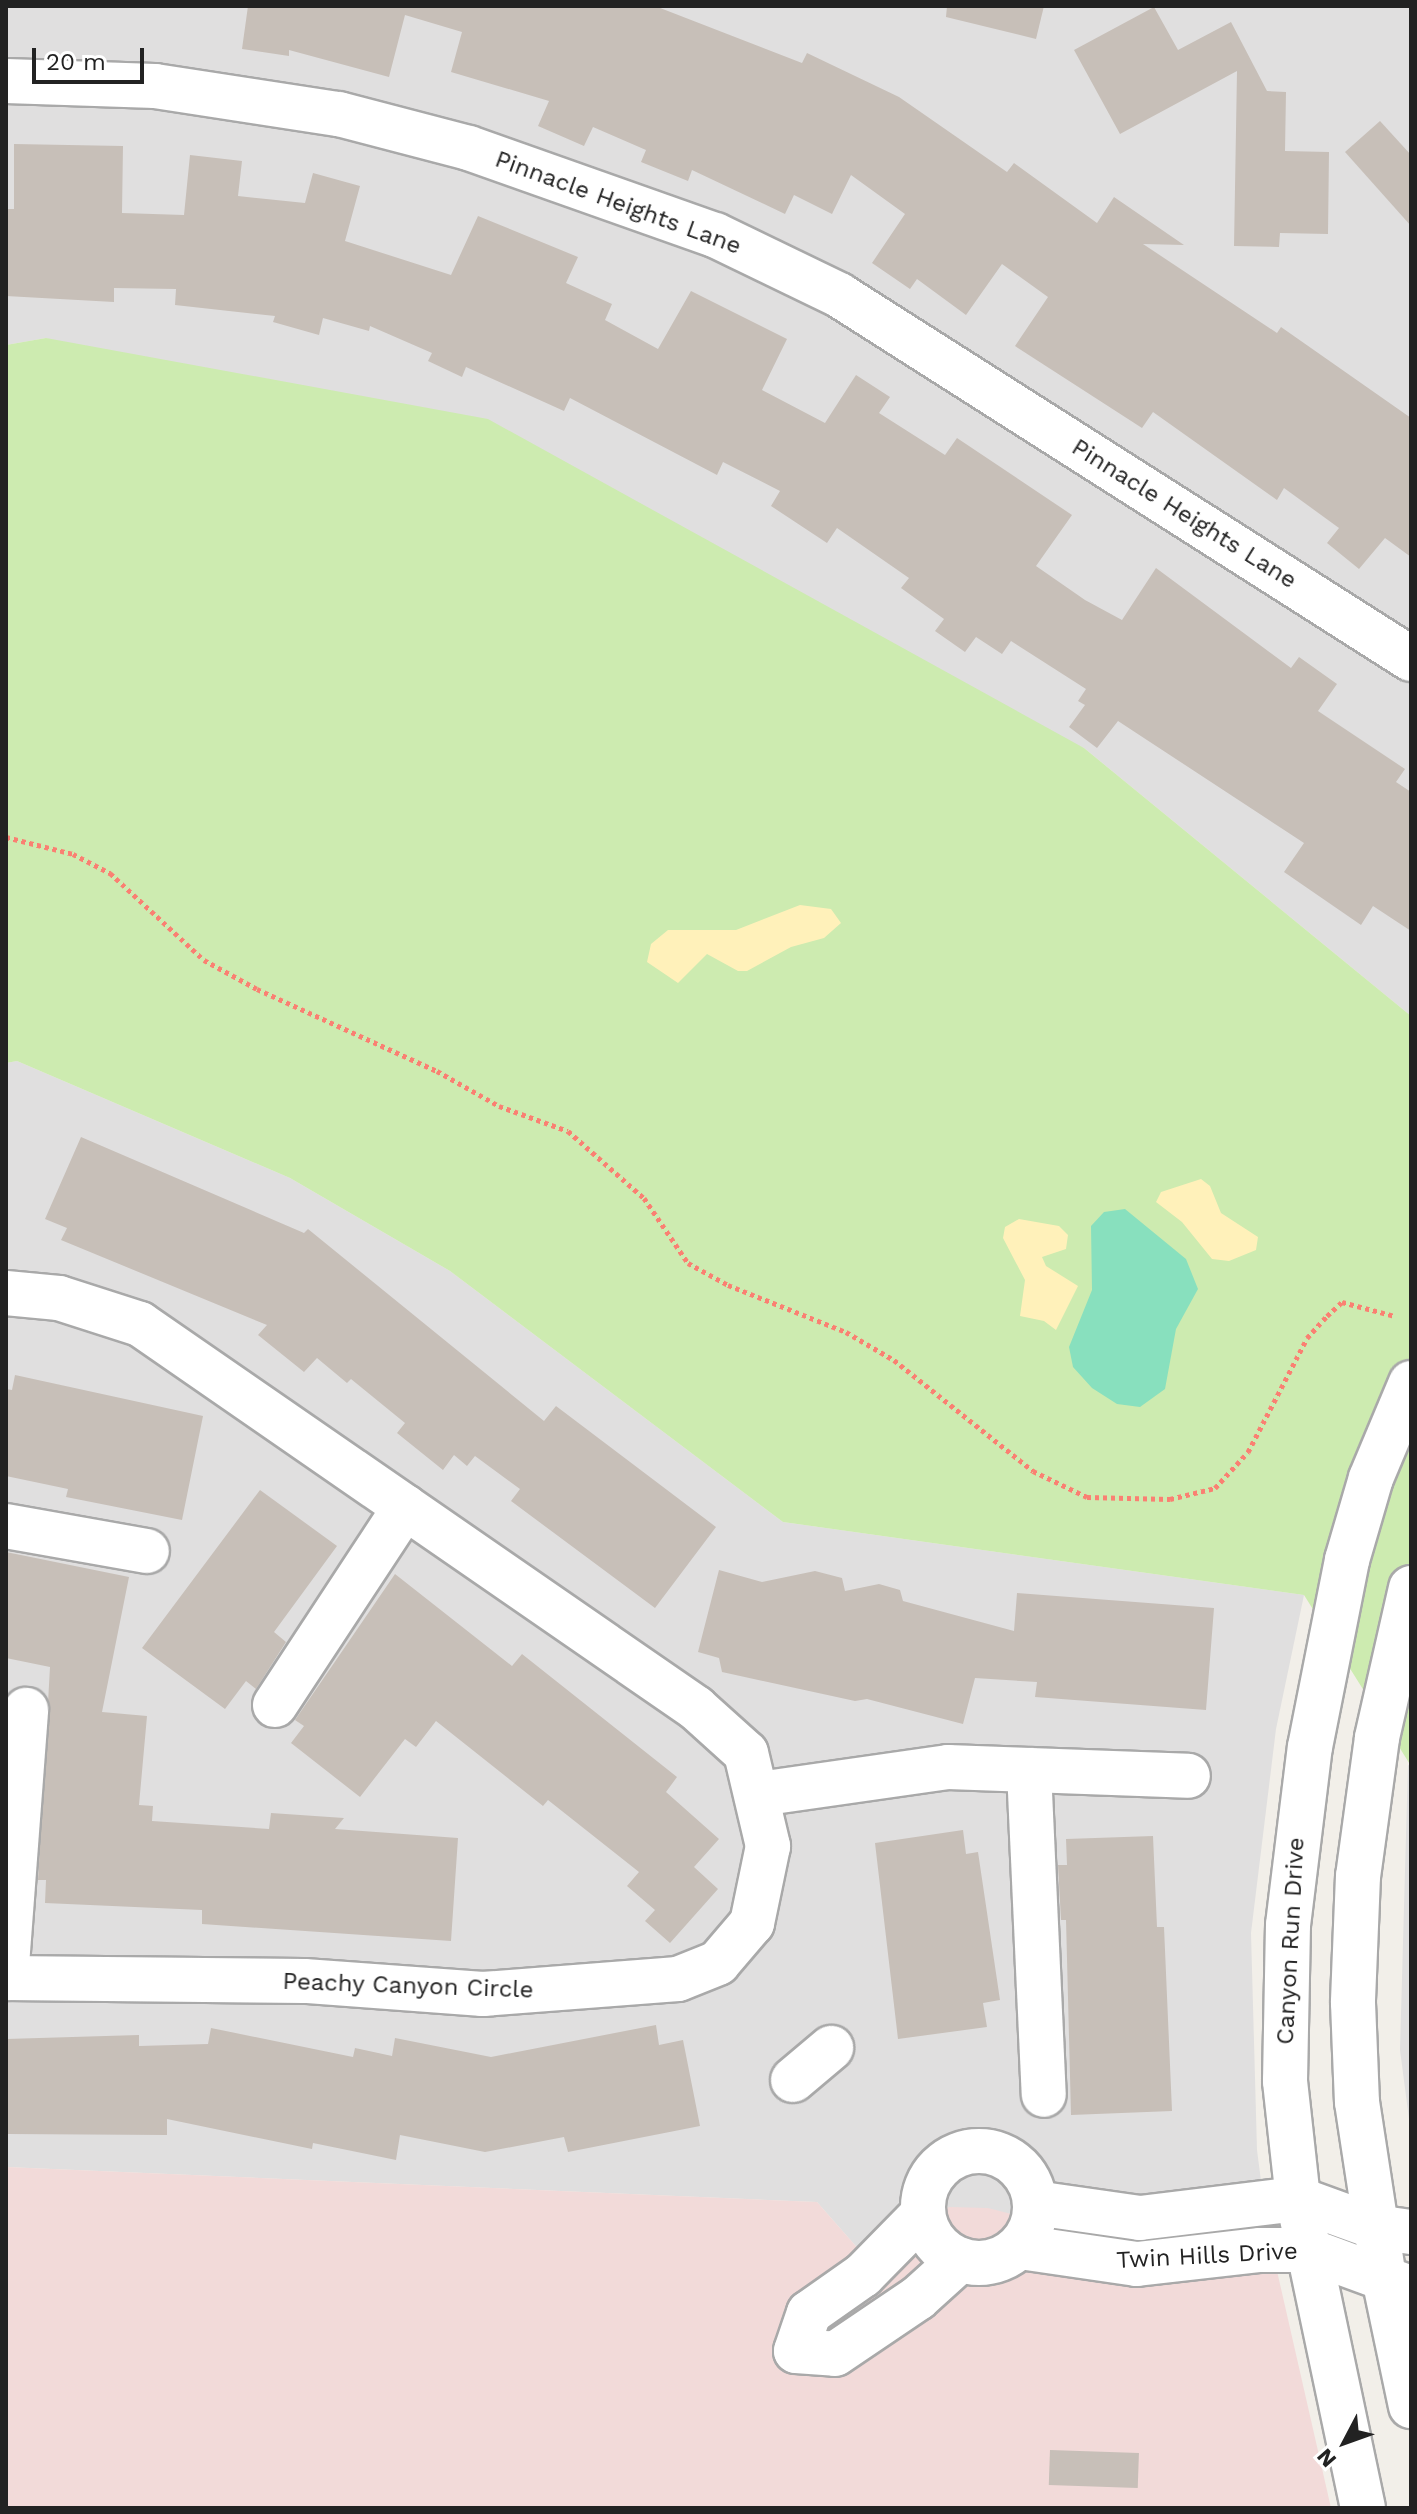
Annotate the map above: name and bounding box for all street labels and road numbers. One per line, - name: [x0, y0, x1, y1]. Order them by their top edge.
- street label: Pinnacle Heights Lane: [491, 145, 745, 261]
- street label: Pinnacle Heights Lane: [1066, 433, 1302, 595]
- street label: Canyon Run Drive: [1271, 1837, 1311, 2045]
- street label: Peachy Canyon Circle: [282, 1967, 534, 2005]
- street label: Twin Hills Drive: [1116, 2237, 1298, 2275]

